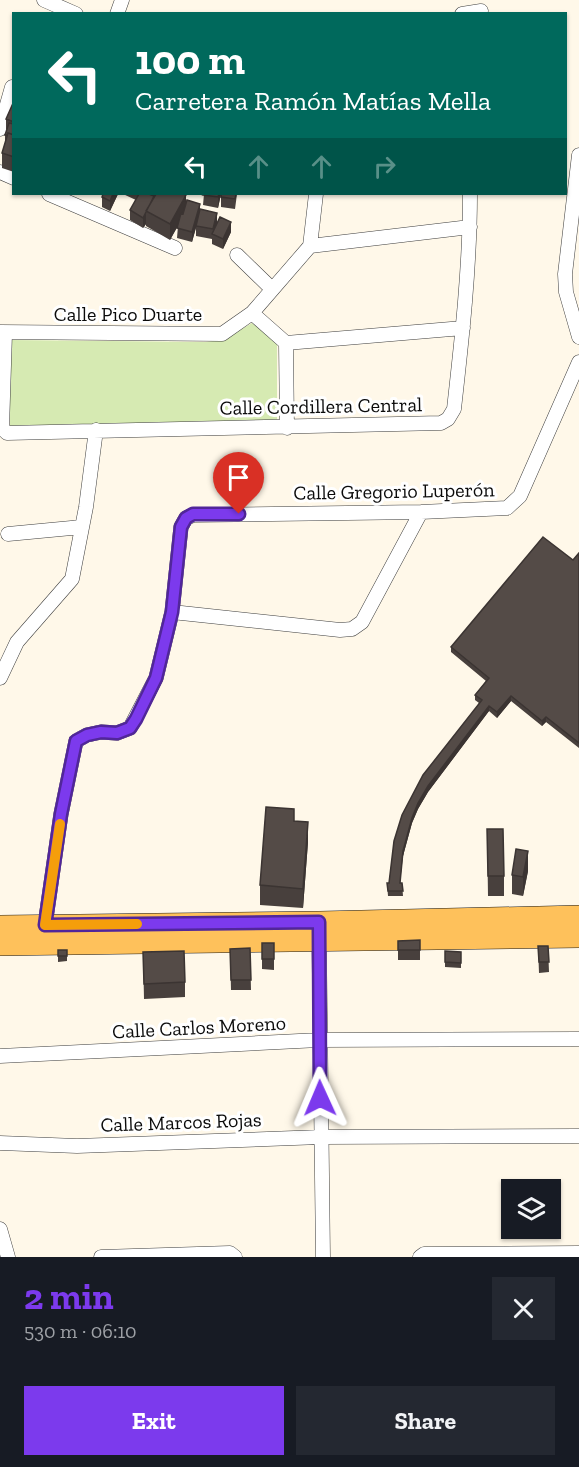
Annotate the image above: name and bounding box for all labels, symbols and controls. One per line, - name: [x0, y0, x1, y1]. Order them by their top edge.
- text: 100 m: [135, 34, 245, 85]
- icon: left: [36, 36, 114, 114]
- text: Carretera Ramón Matías Mella: [135, 85, 491, 117]
- icon: left: [179, 150, 212, 183]
- icon: ahead: [242, 150, 275, 183]
- icon: ahead: [305, 150, 338, 183]
- icon: right: [368, 150, 401, 183]
- street label: Calle Pico Duarte: [54, 302, 202, 326]
- street label: Calle Cordillera Central: [220, 392, 422, 420]
- pin: [213, 452, 264, 514]
- icon: arrive: [222, 461, 255, 494]
- street label: Calle Gregorio Luperón: [293, 477, 495, 505]
- street label: Calle Carlos Moreno: [112, 1010, 286, 1044]
- position arrow: [288, 1066, 352, 1130]
- street label: Calle Marcos Rojas: [100, 1107, 262, 1137]
- map controls: [501, 1179, 561, 1239]
- button: layers: [501, 1179, 561, 1239]
- text: 2 min: [24, 1275, 114, 1318]
- button: close: [492, 1277, 555, 1340]
- text: 530 m · 06:10: [24, 1319, 137, 1343]
- button: Exit: [24, 1386, 284, 1455]
- button: Share: [296, 1386, 555, 1455]

